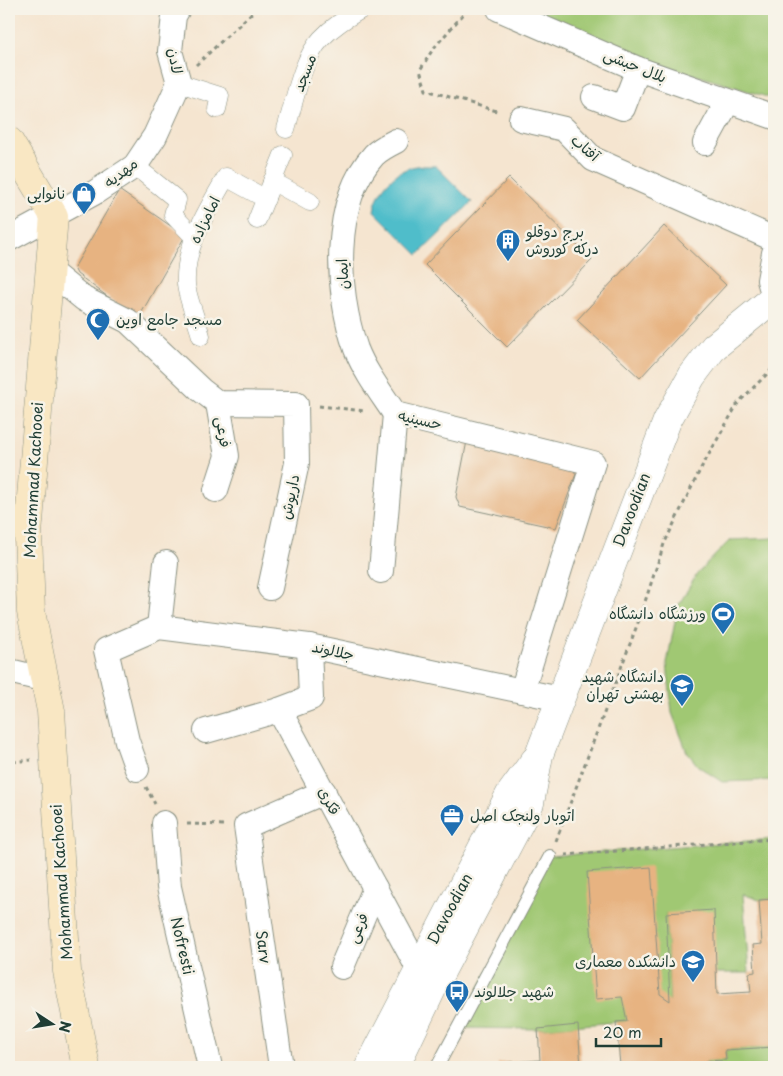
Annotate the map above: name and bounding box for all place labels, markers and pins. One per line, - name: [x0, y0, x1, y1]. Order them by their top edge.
- place label: نانوایی: [27, 181, 66, 204]
- shop icon: نانوایی: [71, 181, 97, 215]
- place label: برج دوقلو درکه کوروش: [525, 219, 599, 259]
- building icon: برج دوقلو درکه کوروش: [495, 228, 521, 262]
- mosque icon: مسجد جامع اوین: [85, 307, 111, 341]
- place label: مسجد جامع اوین: [116, 307, 222, 331]
- place label: ورزشگاه دانشگاه: [609, 601, 706, 624]
- sports icon: ورزشگاه دانشگاه: [710, 601, 736, 635]
- place label: دانشگاه شهید بهشتی تهران: [582, 664, 664, 704]
- school or university icon: دانشگاه شهید بهشتی تهران: [669, 673, 695, 707]
- office icon: اتوبار ولنجک اصل: [439, 803, 465, 837]
- place label: اتوبار ولنجک اصل: [470, 803, 575, 826]
- place label: دانشکده معماری: [575, 949, 676, 972]
- school or university icon: دانشکده معماری: [680, 949, 706, 983]
- bus stop icon: شهید جلالوند: [444, 979, 470, 1013]
- place label: شهید جلالوند: [474, 979, 554, 1002]

